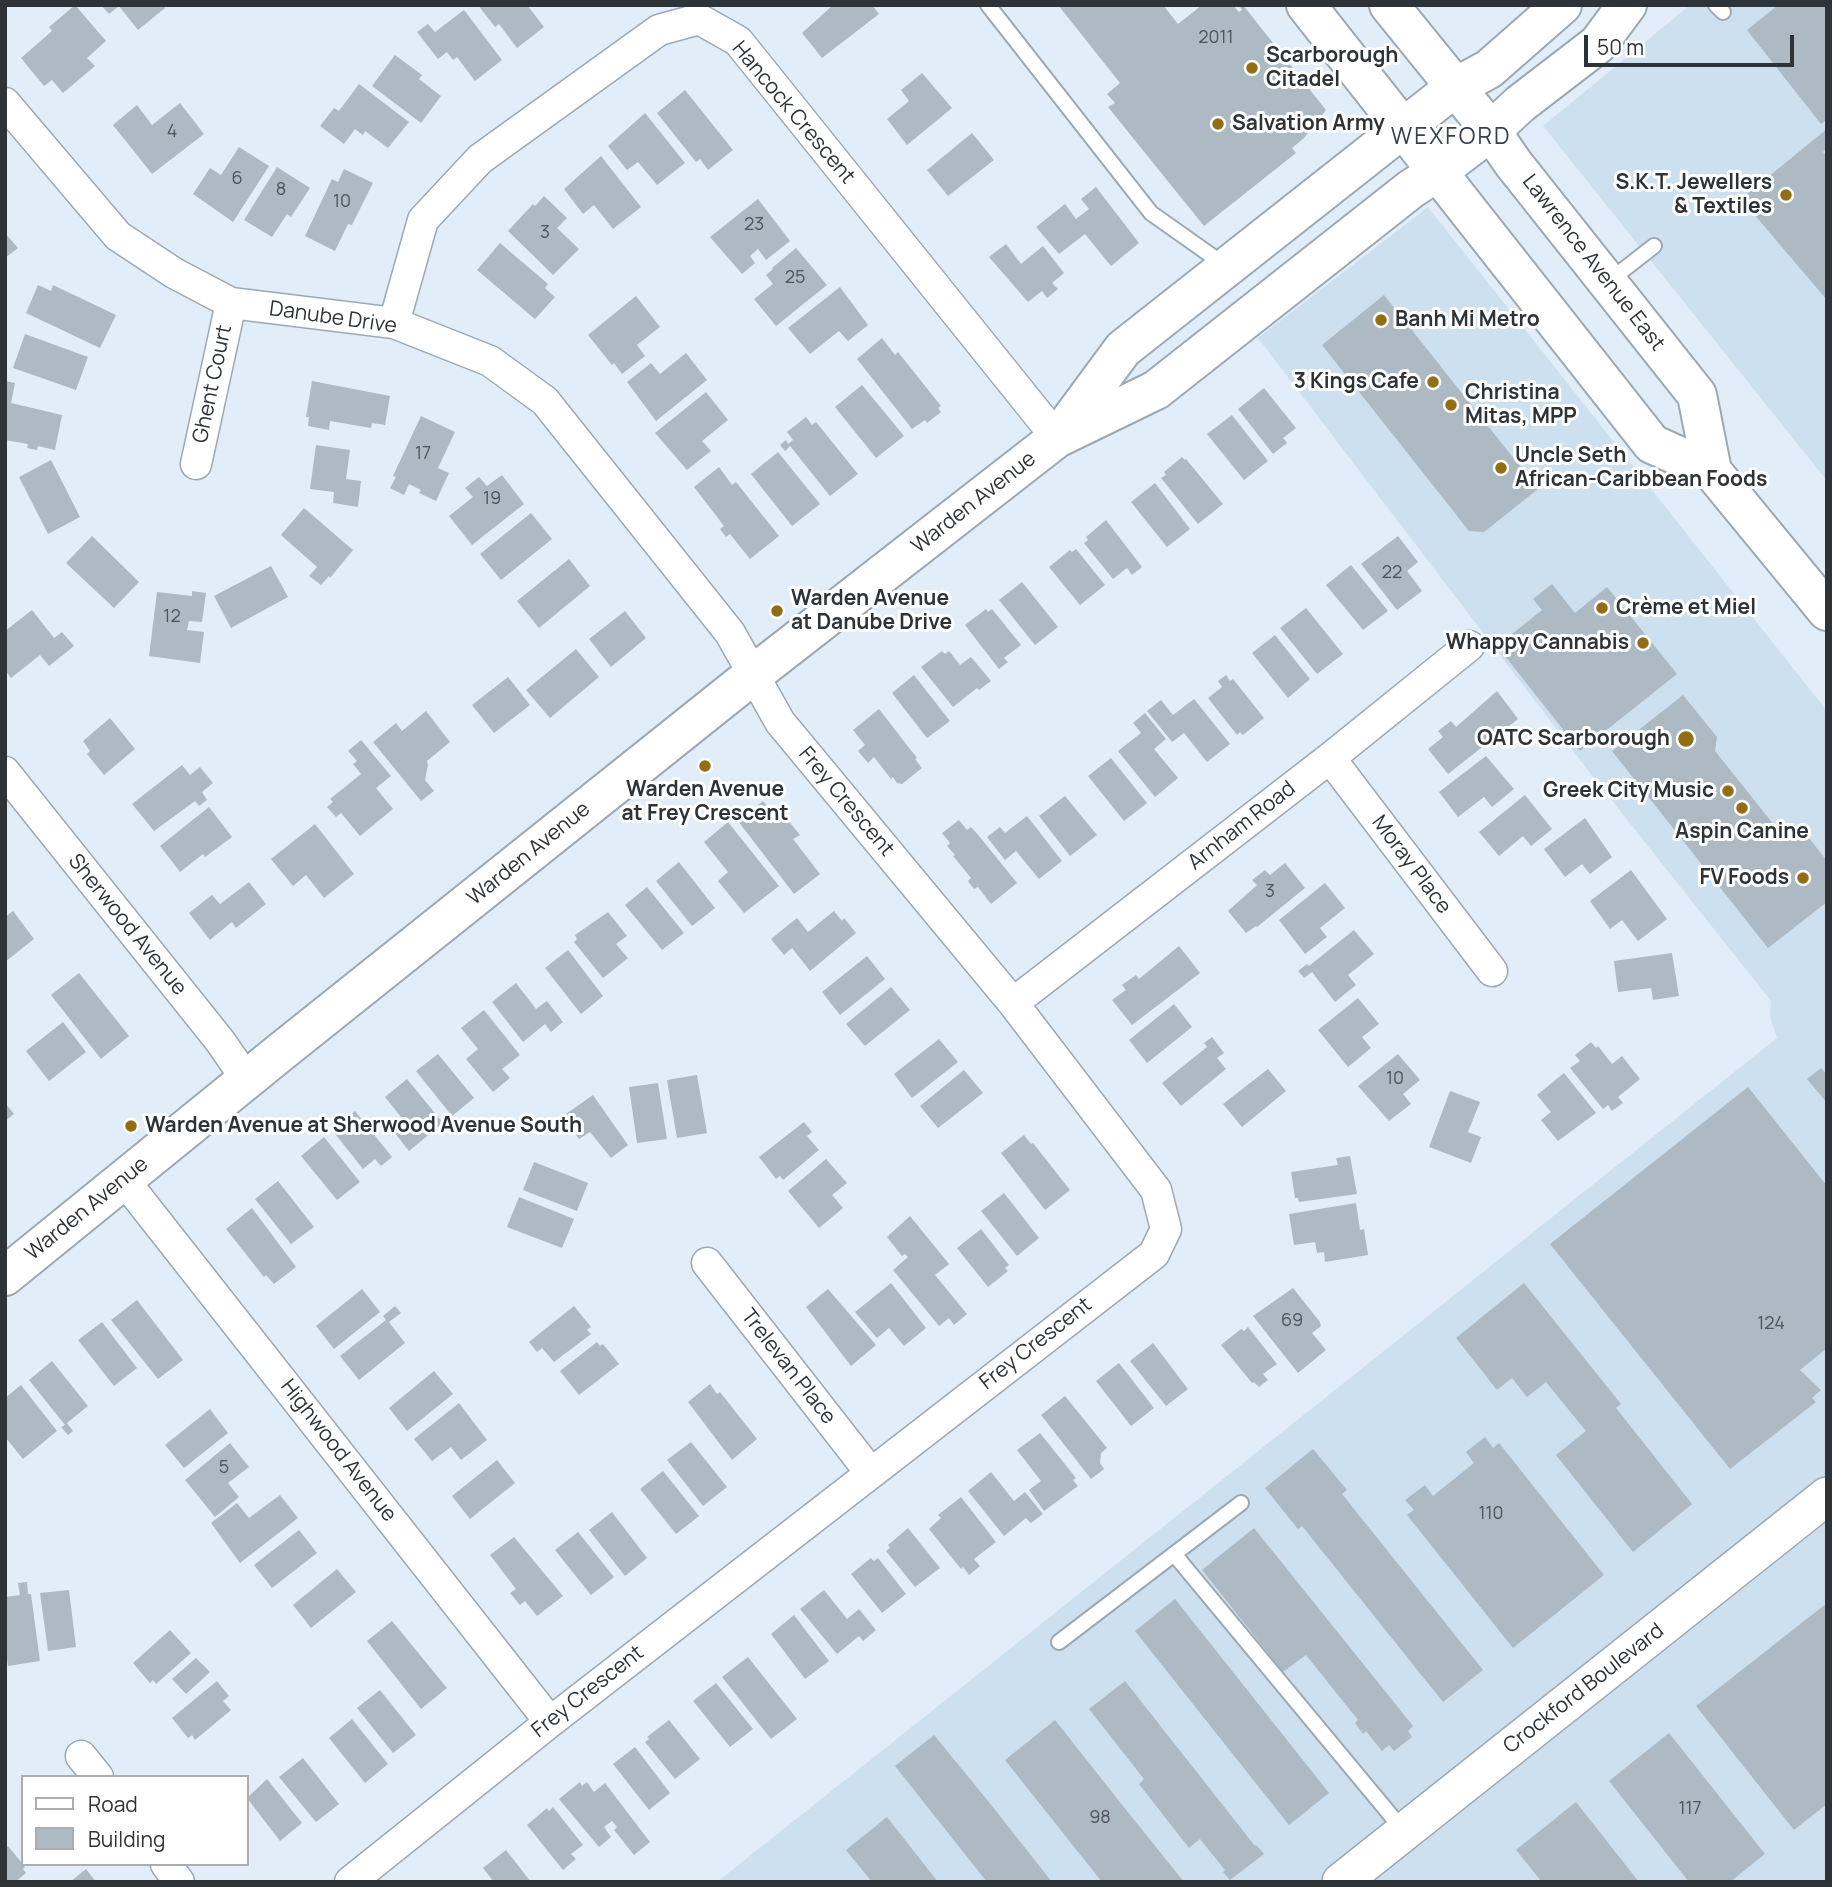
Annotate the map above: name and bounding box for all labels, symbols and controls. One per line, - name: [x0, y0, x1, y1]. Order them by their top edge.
- scale bar: [1587, 21, 1797, 65]
- house number: 2011: [1198, 27, 1234, 49]
- text: 50 m: [1597, 33, 1644, 61]
- street label: Hancock Crescent: [726, 37, 860, 189]
- place label: Scarborough Citadel: [1266, 43, 1398, 93]
- marker: Scarborough Citadel: [1244, 60, 1260, 76]
- place label: Salvation Army: [1232, 111, 1385, 137]
- marker: Salvation Army: [1210, 116, 1226, 132]
- house number: 4: [167, 121, 177, 143]
- district label: WEXFORD: [1392, 124, 1510, 152]
- house number: 6: [231, 168, 243, 190]
- street label: Lawrence Avenue East: [1516, 170, 1670, 356]
- place label: S.K.T. Jewellers & Textiles: [1616, 170, 1772, 220]
- house number: 8: [276, 179, 286, 201]
- marker: S.K.T. Jewellers & Textiles: [1778, 187, 1794, 203]
- house number: 10: [333, 191, 351, 213]
- house number: 23: [744, 214, 764, 236]
- house number: 3: [540, 222, 550, 244]
- house number: 25: [785, 267, 805, 289]
- street label: Danube Drive: [268, 297, 398, 339]
- place label: Banh Mi Metro: [1395, 307, 1540, 333]
- marker: Banh Mi Metro: [1373, 312, 1389, 328]
- street label: Ghent Court: [188, 323, 238, 445]
- place label: 3 Kings Cafe: [1294, 369, 1419, 395]
- marker: 3 Kings Cafe: [1425, 374, 1441, 390]
- place label: Christina Mitas, MPP: [1465, 380, 1577, 430]
- marker: Christina Mitas, MPP: [1443, 397, 1459, 413]
- house number: 17: [415, 443, 431, 465]
- place label: Uncle Seth African-Caribbean Foods: [1515, 443, 1767, 493]
- street label: Warden Avenue: [907, 447, 1041, 559]
- marker: Uncle Seth African-Caribbean Foods: [1493, 460, 1509, 476]
- house number: 19: [483, 488, 501, 510]
- house number: 22: [1382, 562, 1402, 584]
- place label: Warden Avenue at Danube Drive: [791, 586, 952, 636]
- place label: Crème et Miel: [1616, 595, 1756, 621]
- marker: Crème et Miel: [1594, 600, 1610, 616]
- marker: Warden Avenue at Danube Drive: [769, 603, 785, 619]
- house number: 12: [163, 606, 181, 628]
- place label: Whappy Cannabis: [1446, 630, 1629, 656]
- marker: Whappy Cannabis: [1635, 635, 1651, 651]
- place label: OATC Scarborough: [1477, 726, 1670, 752]
- marker: OATC Scarborough: [1676, 729, 1696, 749]
- street label: Frey Crescent: [793, 742, 899, 862]
- marker: Warden Avenue at Frey Crescent: [697, 758, 713, 774]
- street label: Arnham Road: [1183, 776, 1301, 876]
- place label: Warden Avenue at Frey Crescent: [622, 777, 788, 827]
- place label: Greek City Music: [1543, 778, 1714, 804]
- marker: Greek City Music: [1720, 783, 1736, 799]
- street label: Warden Avenue: [463, 797, 595, 911]
- marker: Aspin Canine: [1734, 800, 1750, 816]
- street label: Moray Place: [1366, 811, 1456, 919]
- place label: Aspin Canine: [1675, 819, 1809, 845]
- street label: Sherwood Avenue: [62, 849, 192, 1001]
- place label: FV Foods: [1699, 865, 1789, 891]
- marker: FV Foods: [1795, 870, 1811, 886]
- house number: 3: [1265, 881, 1275, 903]
- house number: 10: [1386, 1068, 1404, 1090]
- place label: Warden Avenue at Sherwood Avenue South: [145, 1113, 582, 1139]
- marker: Warden Avenue at Sherwood Avenue South: [123, 1118, 139, 1134]
- street label: Warden Avenue: [21, 1152, 153, 1266]
- street label: Frey Crescent: [975, 1292, 1097, 1396]
- street label: Trelevan Place: [735, 1304, 841, 1430]
- house number: 69: [1281, 1310, 1303, 1332]
- house number: 124: [1757, 1313, 1785, 1335]
- street label: Highwood Avenue: [275, 1375, 401, 1527]
- house number: 5: [219, 1457, 229, 1479]
- house number: 110: [1478, 1503, 1504, 1525]
- street label: Crockford Boulevard: [1499, 1619, 1669, 1759]
- street label: Frey Crescent: [527, 1640, 649, 1744]
- legend: [21, 1775, 248, 1866]
- text: Road: [88, 1790, 138, 1818]
- house number: 117: [1678, 1798, 1702, 1820]
- house number: 98: [1089, 1807, 1111, 1829]
- text: Building: [88, 1825, 165, 1853]

